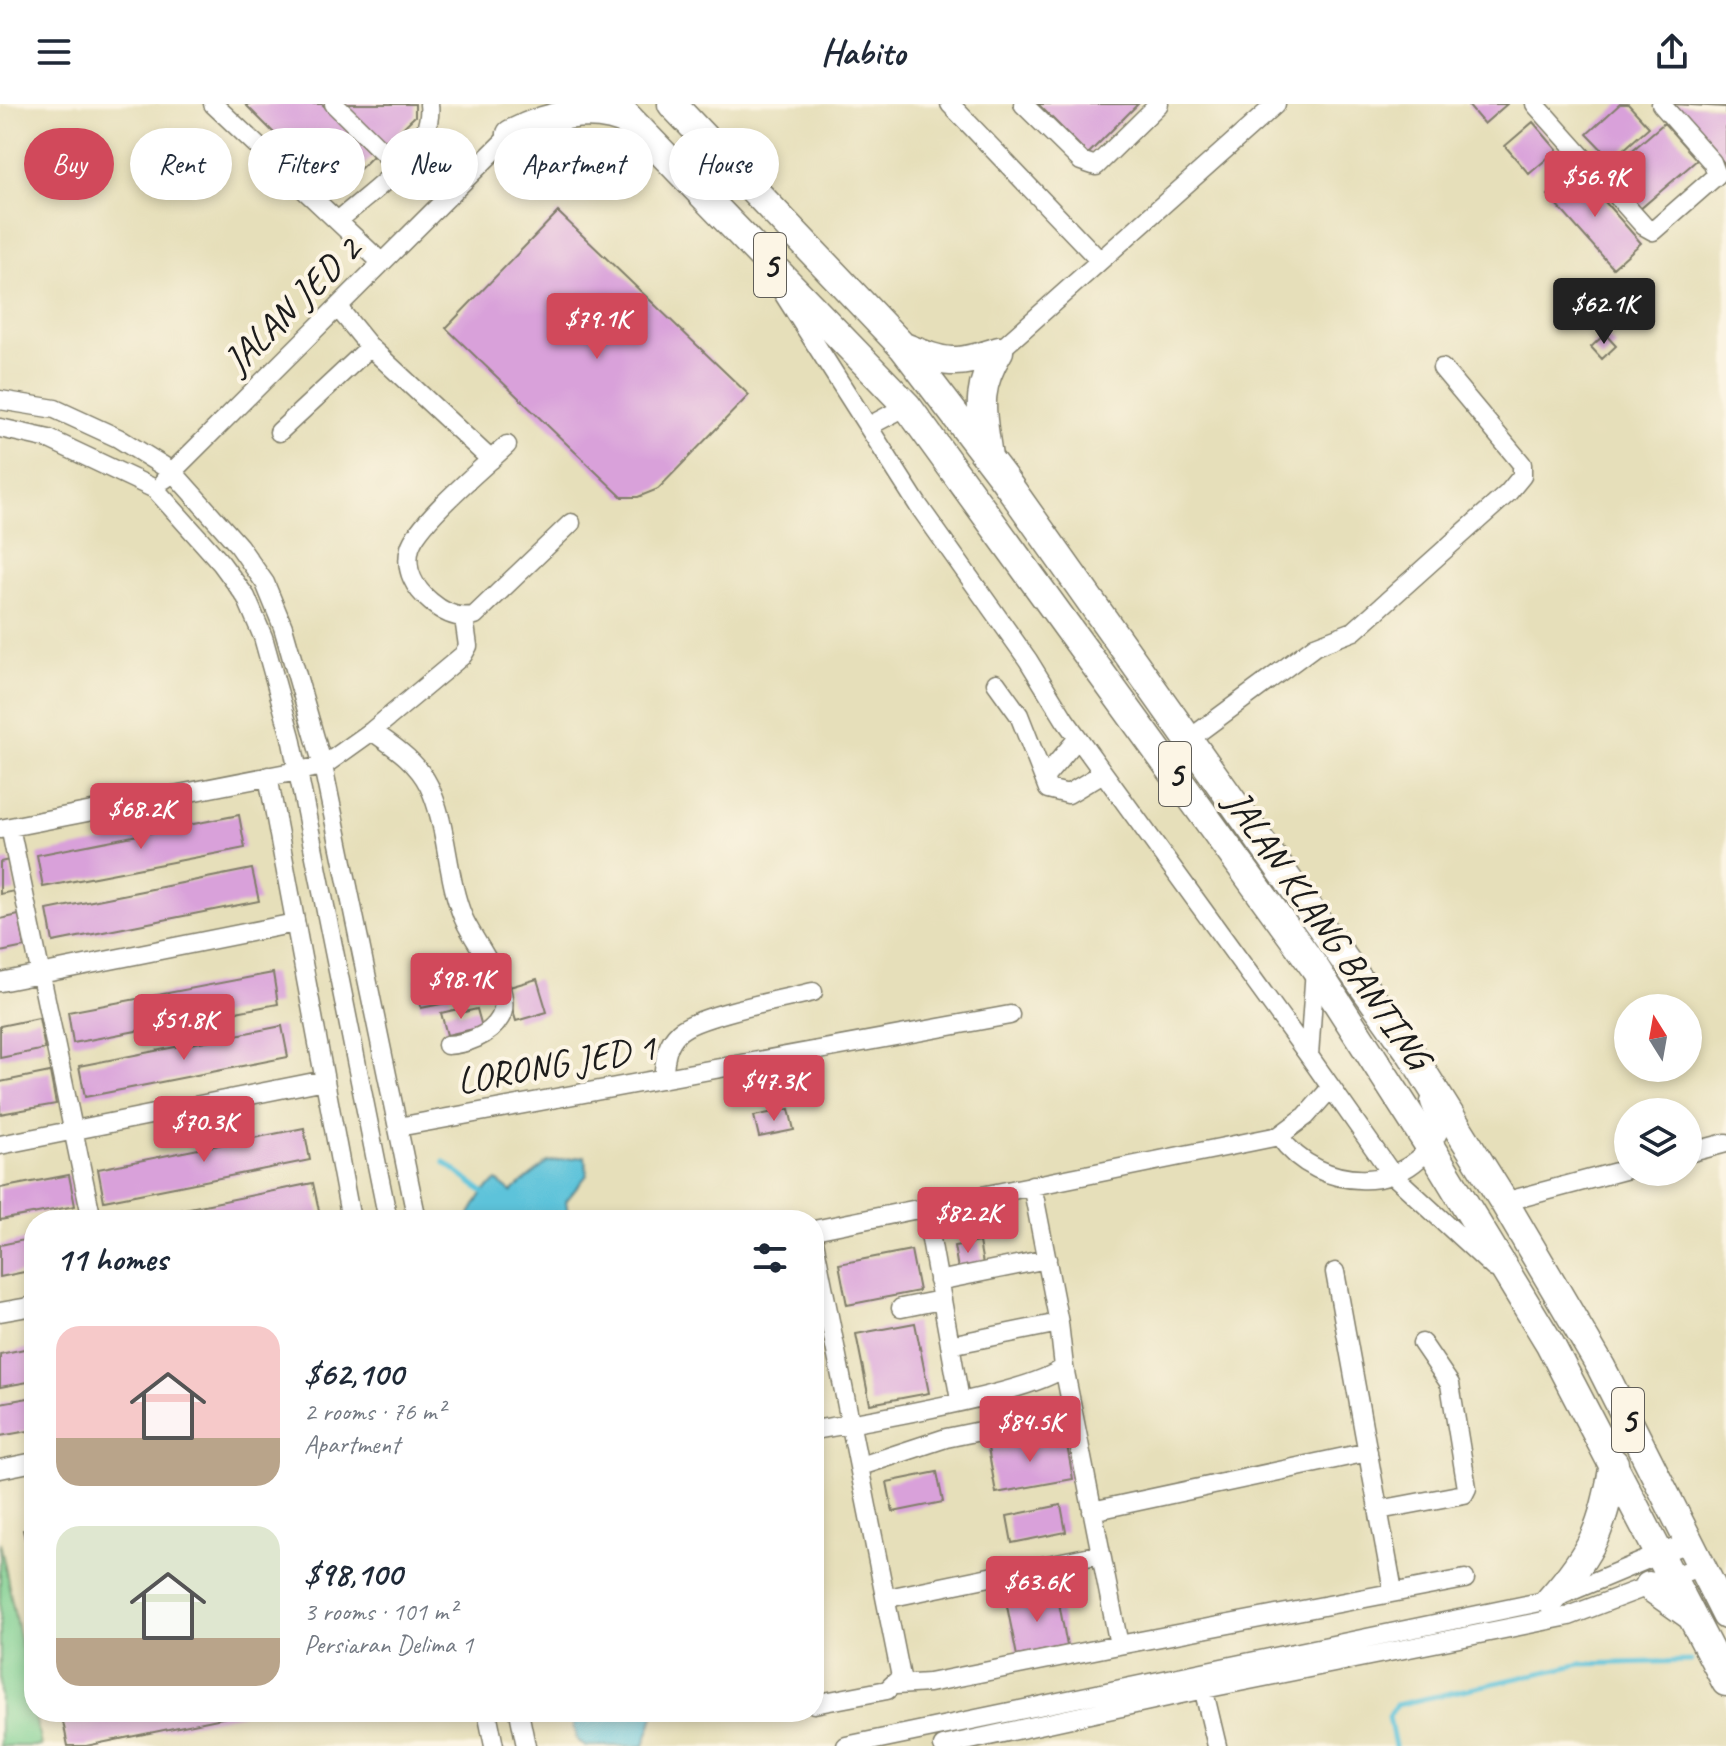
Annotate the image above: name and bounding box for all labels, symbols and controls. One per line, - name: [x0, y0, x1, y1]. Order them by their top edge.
- text: Habito: [821, 29, 905, 75]
- icon: menu: [32, 30, 76, 74]
- icon: share: [1650, 30, 1694, 74]
- chip: Buy: [24, 128, 114, 200]
- chip: Rent: [130, 128, 232, 200]
- chip: Filters: [248, 128, 365, 200]
- chip: New: [381, 128, 478, 200]
- chip: Apartment: [494, 128, 653, 200]
- chip: House: [669, 128, 779, 200]
- pin: $56.9K: [1530, 151, 1660, 219]
- text: $56.9K: [1563, 160, 1627, 193]
- street label: JALAN JED 2: [212, 224, 373, 385]
- road number: 5: [754, 233, 786, 297]
- pin: $62.1K: [1539, 278, 1669, 346]
- text: $62.1K: [1571, 287, 1637, 320]
- pin: $79.1K: [532, 293, 662, 361]
- text: $79.1K: [565, 302, 629, 335]
- road number: 5: [1159, 742, 1191, 806]
- street label: JALAN KLANG BANTING: [1213, 779, 1444, 1081]
- pin: $68.2K: [76, 783, 206, 851]
- text: $68.2K: [108, 792, 174, 825]
- pin: $98.1K: [396, 953, 526, 1021]
- text: $98.1K: [429, 962, 493, 995]
- pin: $51.8K: [119, 994, 249, 1062]
- north arrow: [1614, 994, 1702, 1082]
- map controls: [1614, 994, 1702, 1186]
- text: $51.8K: [152, 1003, 216, 1036]
- street label: LORONG JED 1: [453, 1023, 661, 1105]
- pin: $47.3K: [709, 1055, 839, 1123]
- text: $47.3K: [741, 1064, 807, 1097]
- pin: $70.3K: [139, 1096, 269, 1164]
- button: layers: [1614, 1098, 1702, 1186]
- text: $70.3K: [171, 1105, 237, 1138]
- pin: $82.2K: [903, 1187, 1033, 1255]
- text: $82.2K: [935, 1196, 1001, 1229]
- icon: filters: [748, 1236, 792, 1280]
- text: 11 homes: [56, 1237, 167, 1280]
- text: $62,100: [304, 1352, 403, 1395]
- icon: home: [120, 1358, 216, 1454]
- road number: 5: [1612, 1388, 1644, 1452]
- text: 2 rooms · 76 m²: [304, 1395, 445, 1428]
- pin: $84.5K: [965, 1396, 1095, 1464]
- text: $84.5K: [998, 1405, 1062, 1438]
- text: Apartment: [304, 1428, 400, 1461]
- text: $98,100: [304, 1552, 402, 1595]
- pin: $63.6K: [972, 1556, 1102, 1624]
- icon: home: [120, 1558, 216, 1654]
- text: $63.6K: [1004, 1565, 1070, 1598]
- text: 3 rooms · 101 m²: [304, 1595, 456, 1628]
- text: Persiaran Delima 1: [304, 1628, 473, 1661]

